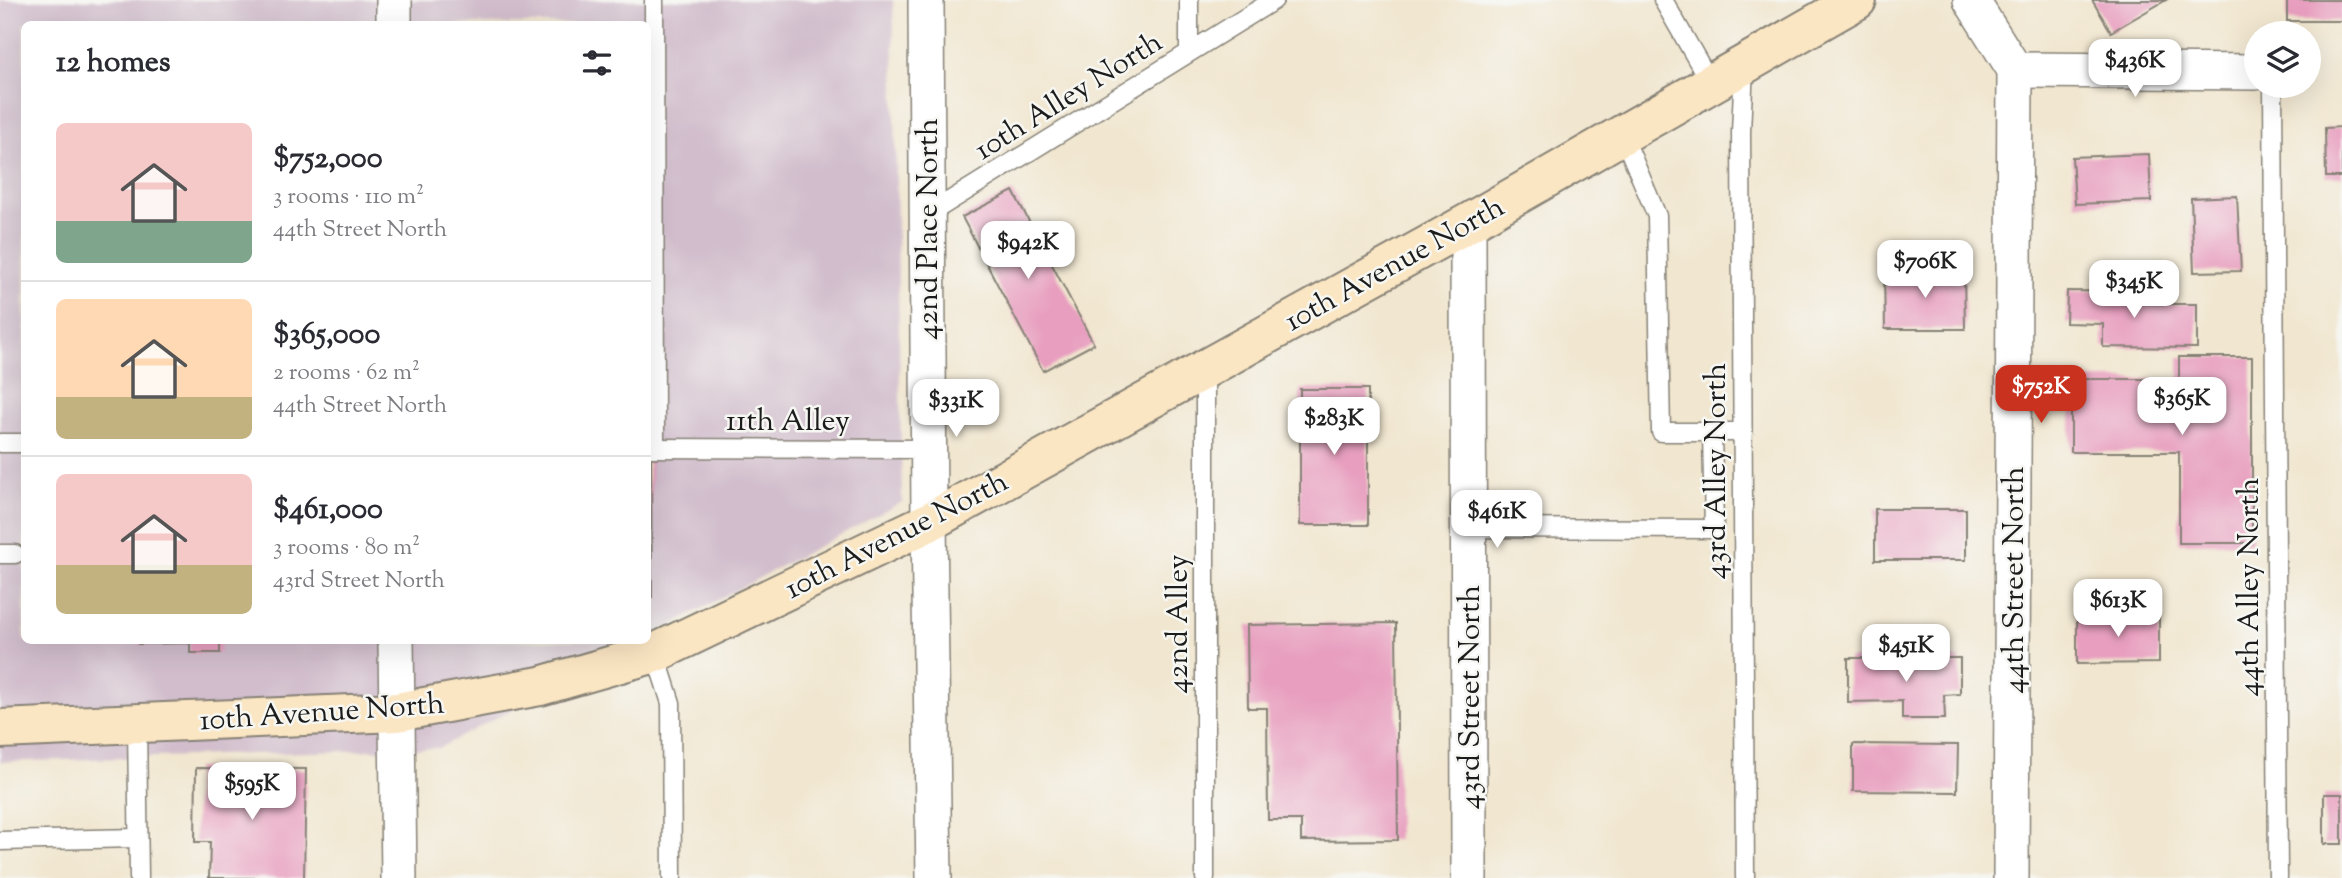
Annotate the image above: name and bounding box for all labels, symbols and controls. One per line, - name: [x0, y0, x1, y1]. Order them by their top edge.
- map controls: [2244, 21, 2321, 98]
- button: layers: [2244, 21, 2321, 98]
- street label: 10th Alley North: [967, 22, 1172, 172]
- pin: $436K: [2086, 40, 2184, 99]
- text: 12 homes: [56, 42, 171, 85]
- icon: filters: [578, 44, 616, 82]
- text: $436K: [2104, 45, 2166, 78]
- street label: 42nd Place North: [908, 118, 951, 340]
- text: $752,000: [273, 138, 383, 181]
- icon: home: [112, 151, 196, 235]
- text: 3 rooms · 110 m²: [273, 181, 424, 214]
- street label: 10th Avenue North: [1277, 187, 1513, 344]
- text: 44th Street North: [273, 214, 447, 247]
- pin: $942K: [979, 222, 1077, 281]
- text: $942K: [997, 227, 1059, 260]
- pin: $706K: [1876, 240, 1974, 300]
- text: $706K: [1893, 246, 1957, 279]
- pin: $345K: [2085, 260, 2183, 320]
- text: $345K: [2105, 266, 2163, 299]
- text: $365,000: [273, 314, 380, 357]
- icon: home: [112, 327, 196, 411]
- text: 2 rooms · 62 m²: [273, 357, 420, 390]
- street label: 43rd Alley North: [1696, 362, 1739, 579]
- pin: $752K: [1992, 366, 2090, 425]
- text: $752K: [2011, 371, 2071, 404]
- pin: $365K: [2133, 378, 2231, 437]
- pin: $331K: [907, 380, 1005, 439]
- text: $365K: [2153, 383, 2211, 416]
- text: $331K: [928, 385, 984, 418]
- text: 44th Street North: [273, 390, 447, 423]
- pin: $283K: [1285, 398, 1383, 457]
- street label: 11th Alley: [726, 401, 850, 444]
- text: $283K: [1304, 403, 1364, 436]
- street label: 10th Avenue North: [778, 461, 1017, 611]
- street label: 44th Street North: [1994, 466, 2037, 694]
- street label: 44th Alley North: [2229, 477, 2272, 696]
- text: $461,000: [273, 489, 383, 532]
- pin: $461K: [1448, 490, 1546, 550]
- text: $461K: [1467, 496, 1527, 529]
- icon: home: [112, 502, 196, 586]
- text: 3 rooms · 80 m²: [273, 532, 420, 565]
- street label: 42nd Alley: [1158, 554, 1201, 694]
- text: 43rd Street North: [273, 565, 445, 598]
- pin: $613K: [2069, 580, 2167, 639]
- street label: 43rd Street North: [1450, 584, 1493, 809]
- text: $613K: [2089, 585, 2147, 618]
- pin: $451K: [1857, 624, 1955, 684]
- text: $451K: [1878, 630, 1934, 663]
- street label: 10th Avenue North: [198, 683, 447, 744]
- pin: $595K: [203, 762, 301, 822]
- text: $595K: [224, 768, 280, 801]

